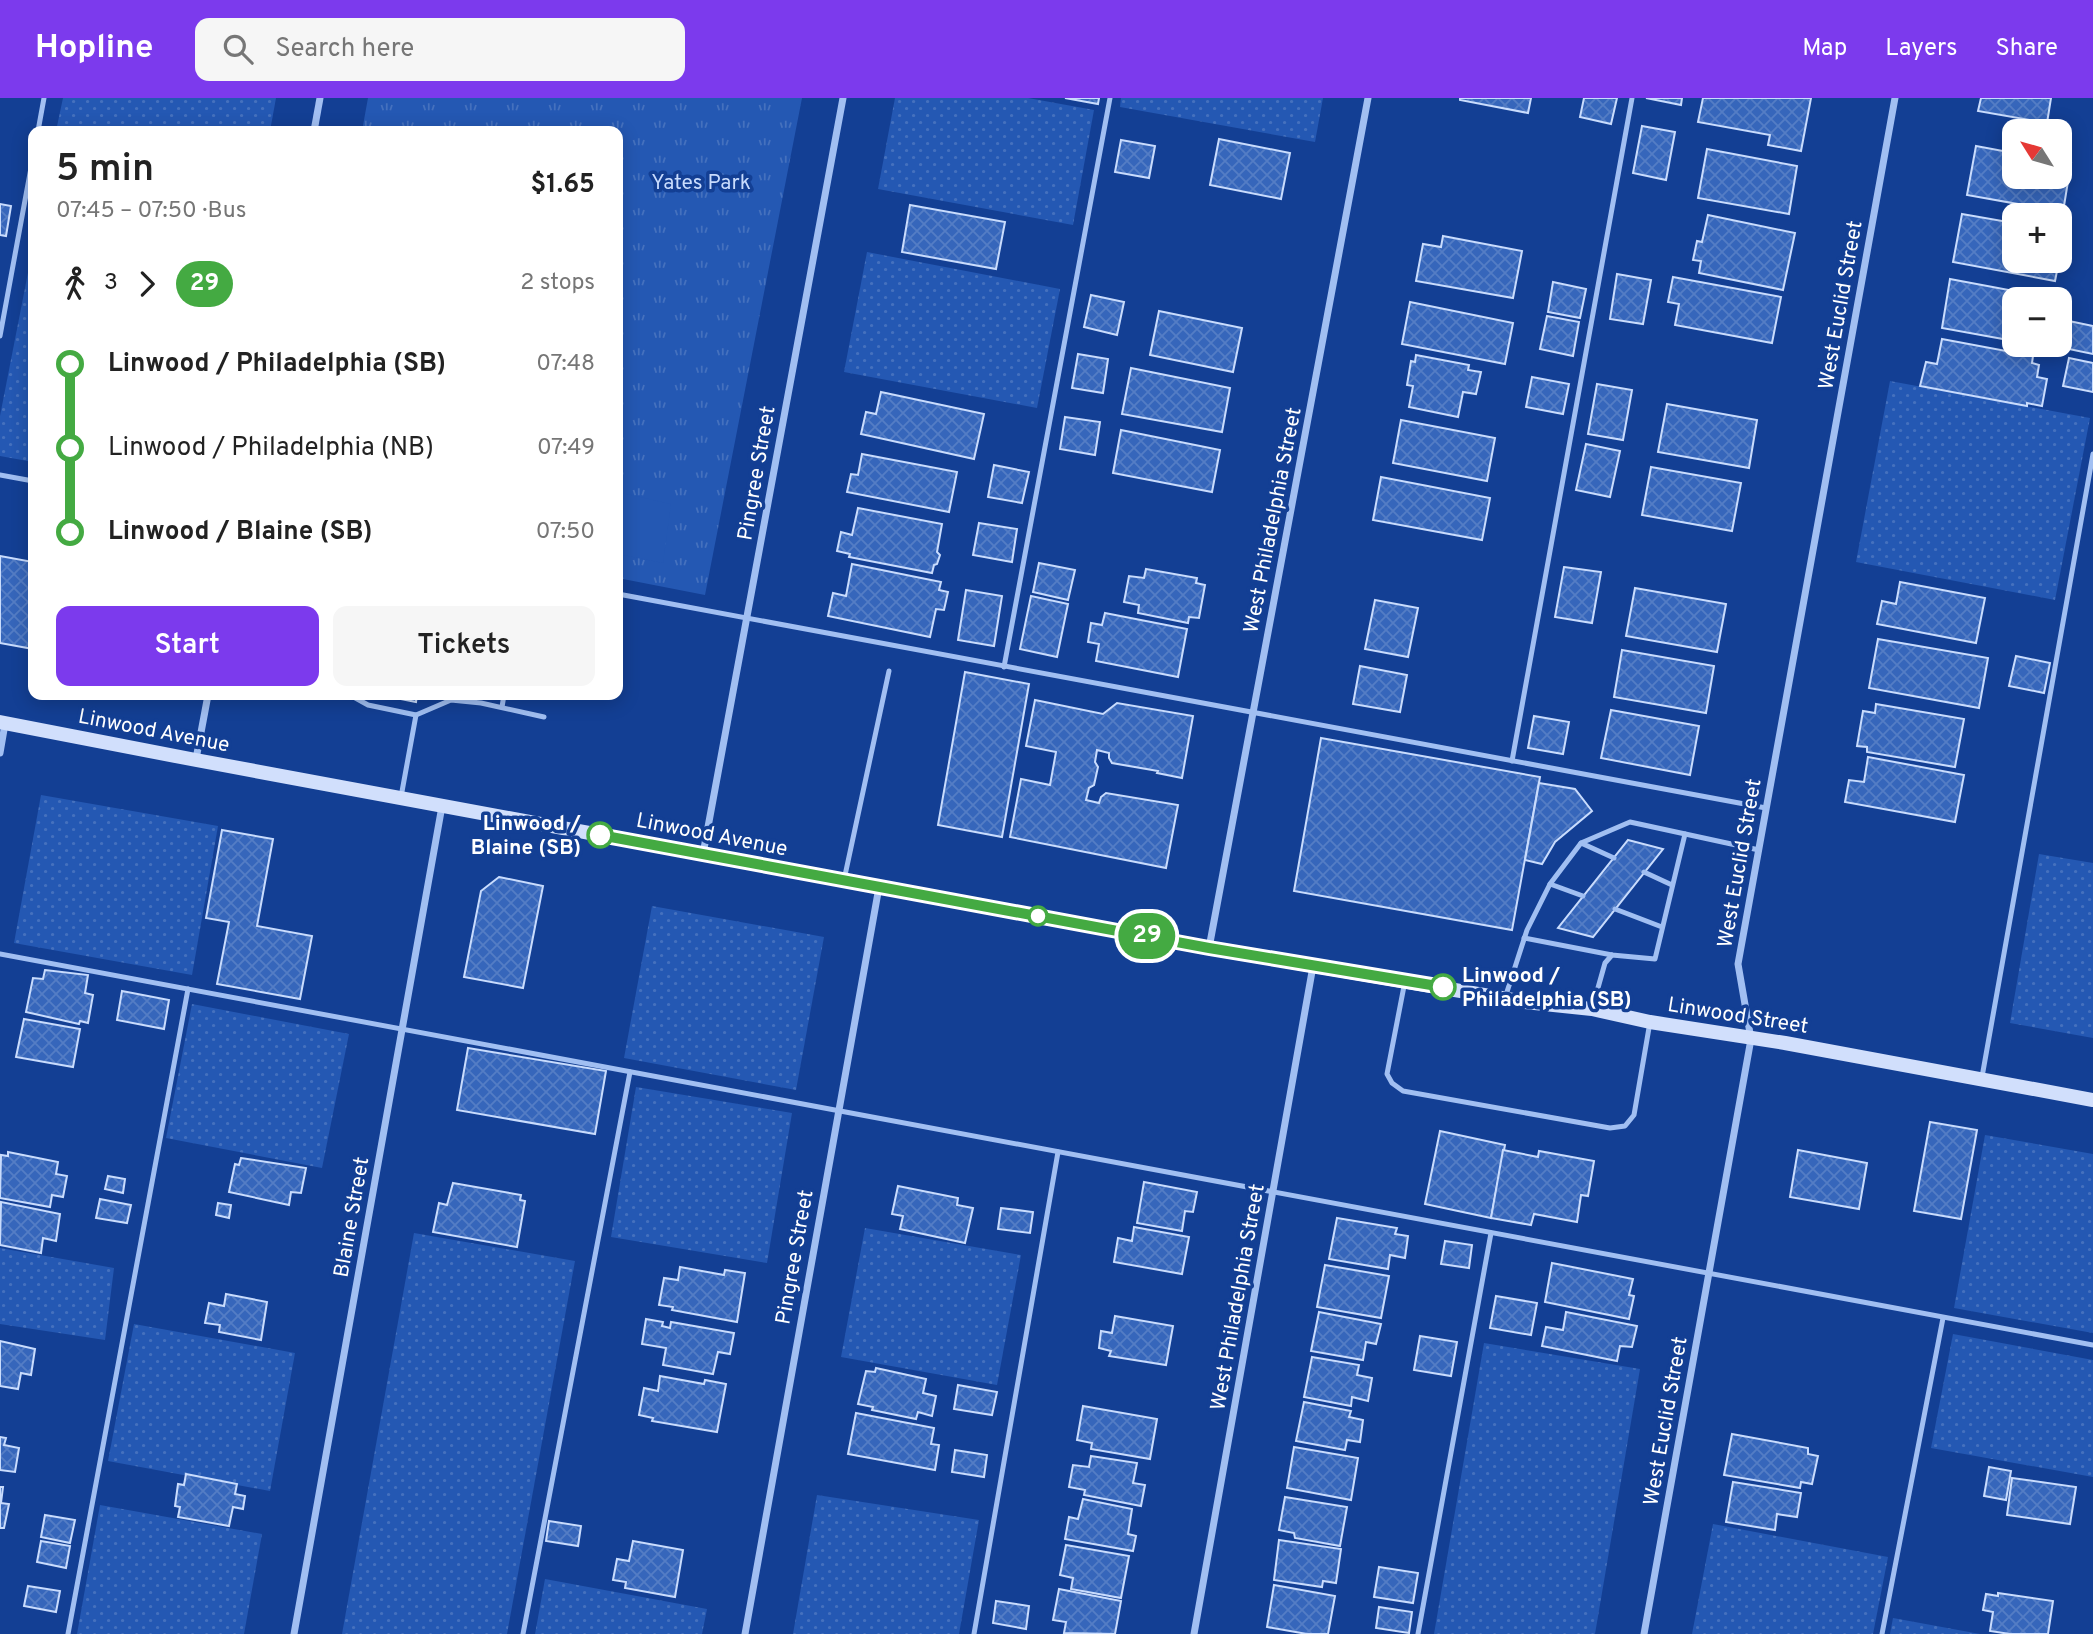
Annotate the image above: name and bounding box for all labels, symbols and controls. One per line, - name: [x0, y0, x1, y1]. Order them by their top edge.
- search box: [195, 18, 685, 81]
- text: Hopline: [35, 28, 153, 70]
- icon: search: [219, 30, 257, 68]
- text: Search here: [275, 33, 414, 66]
- text: Map: [1802, 34, 1847, 64]
- text: Layers: [1885, 34, 1957, 64]
- text: Share: [1995, 34, 2058, 64]
- north arrow: [2002, 119, 2072, 189]
- map controls: [2002, 119, 2072, 357]
- text: 5 min: [56, 146, 154, 195]
- text: $1.65: [531, 169, 595, 202]
- park label: Yates Park: [651, 170, 751, 197]
- text: 07:45 – 07:50 · Bus: [56, 197, 246, 226]
- button: +: [2002, 203, 2072, 273]
- street label: West Euclid Street: [1813, 219, 1870, 392]
- icon: walk: [56, 265, 94, 303]
- icon: forward: [128, 265, 166, 303]
- text: 3: [104, 269, 118, 298]
- text: 29: [190, 269, 219, 299]
- text: 2 stops: [520, 269, 595, 298]
- button: −: [2002, 287, 2072, 357]
- text: Linwood / Philadelphia (SB): [108, 348, 446, 381]
- text: 07:48: [536, 350, 595, 379]
- street label: Pingree Street: [732, 404, 783, 543]
- street label: West Philadelphia Street: [1238, 405, 1309, 636]
- text: Linwood / Philadelphia (NB): [108, 432, 434, 465]
- text: 07:49: [537, 434, 595, 463]
- text: Linwood / Blaine (SB): [108, 516, 373, 549]
- text: 07:50: [536, 518, 595, 547]
- button: Start: [56, 606, 319, 686]
- button: Tickets: [333, 606, 595, 686]
- street label: Linwood Avenue: [76, 704, 232, 759]
- street label: West Euclid Street: [1712, 777, 1769, 950]
- street label: Linwood Avenue: [634, 808, 790, 863]
- place label: Linwood / Blaine (SB): [471, 811, 581, 862]
- marker: Linwood / Blaine (SB): [587, 822, 613, 848]
- unlabelled marker: [1028, 906, 1048, 926]
- line badge: 29: [1116, 913, 1178, 959]
- text: 29: [1132, 921, 1162, 951]
- place label: Linwood / Philadelphia (SB): [1462, 963, 1632, 1014]
- marker: Linwood / Philadelphia (SB): [1430, 974, 1456, 1000]
- street label: Linwood Street: [1665, 992, 1810, 1041]
- street label: Blaine Street: [329, 1155, 376, 1280]
- street label: West Philadelphia Street: [1205, 1182, 1272, 1413]
- street label: Pingree Street: [770, 1188, 821, 1327]
- street label: West Euclid Street: [1638, 1335, 1695, 1508]

